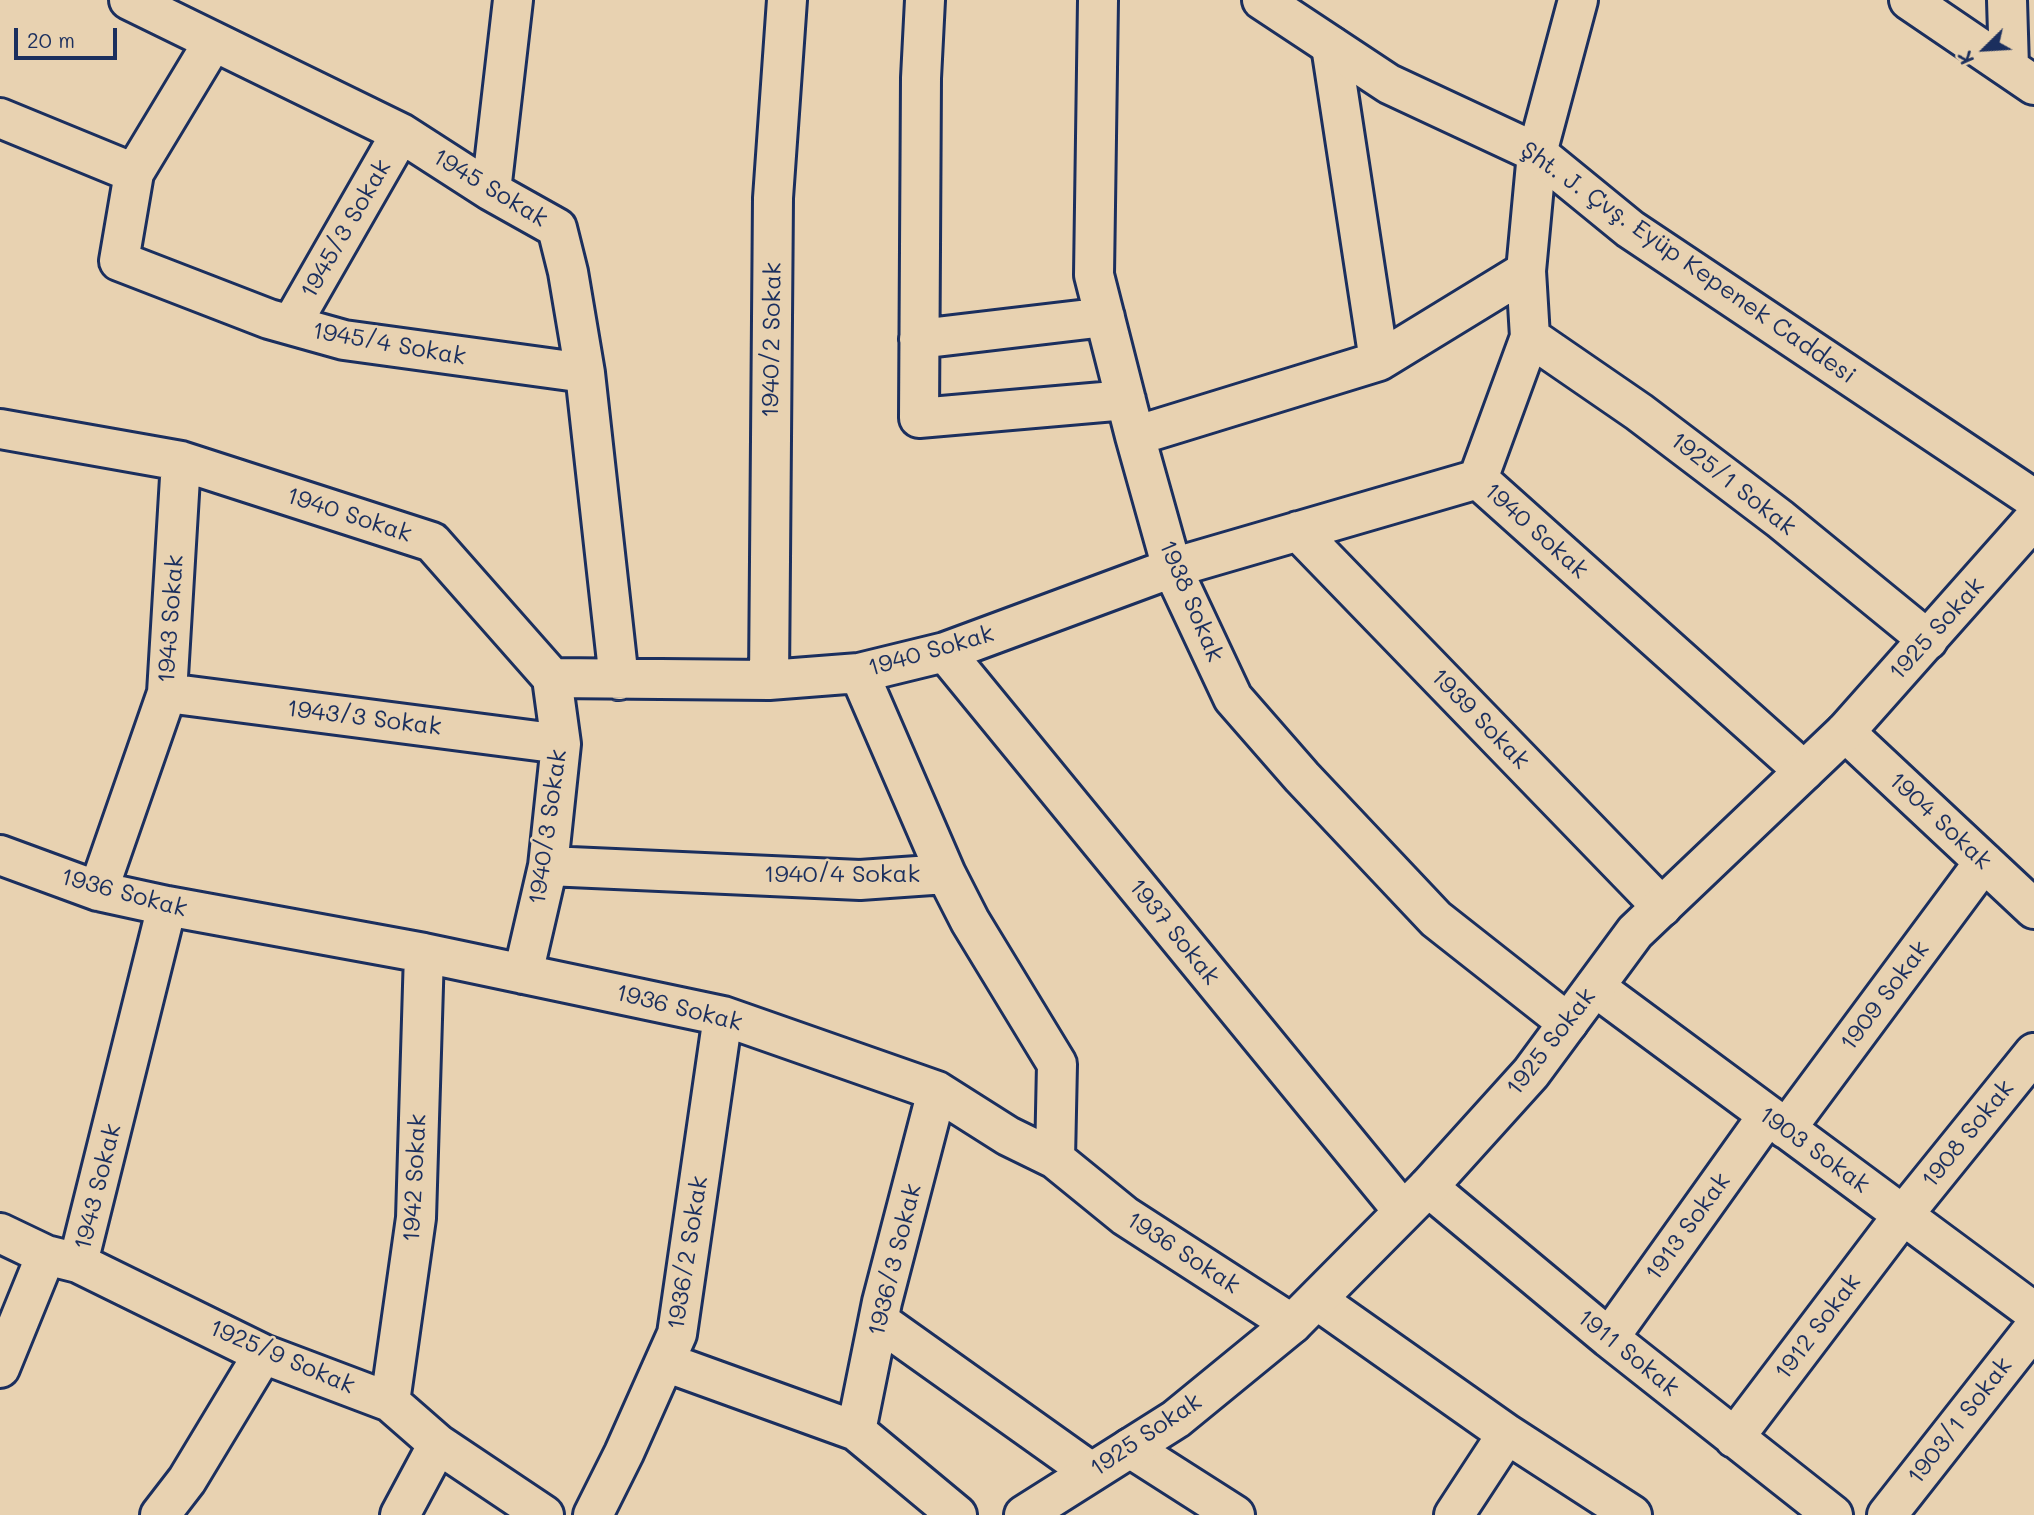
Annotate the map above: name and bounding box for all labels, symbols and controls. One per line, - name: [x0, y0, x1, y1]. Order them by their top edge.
- scale bar: [18, 14, 121, 58]
- north arrow: [1950, 14, 2020, 84]
- text: 20 m: [27, 26, 75, 53]
- text: K: [1951, 47, 1979, 69]
- street label: Şht. J. Çvş. Eyüp Kepenek Caddesi: [1515, 136, 1861, 390]
- street label: 1945 Sokak: [427, 142, 553, 234]
- street label: 1945/3 Sokak: [295, 154, 397, 304]
- street label: 1940/2 Sokak: [756, 262, 788, 418]
- street label: 1945/4 Sokak: [310, 316, 468, 372]
- street label: 1925/1 Sokak: [1664, 426, 1802, 542]
- street label: 1940 Sokak: [1478, 477, 1594, 585]
- street label: 1940 Sokak: [283, 481, 415, 549]
- street label: 1938 Sokak: [1152, 536, 1230, 666]
- street label: 1943 Sokak: [152, 554, 190, 684]
- street label: 1925 Sokak: [1883, 572, 1991, 686]
- street label: 1940 Sokak: [865, 619, 997, 683]
- street label: 1939 Sokak: [1425, 663, 1535, 775]
- street label: 1943/3 Sokak: [285, 694, 443, 742]
- street label: 1940/3 Sokak: [523, 748, 573, 906]
- street label: 1904 Sokak: [1883, 766, 1997, 876]
- street label: 1940/4 Sokak: [764, 861, 920, 889]
- street label: 1936 Sokak: [58, 862, 190, 924]
- street label: 1937 Sokak: [1122, 873, 1226, 991]
- street label: 1909 Sokak: [1834, 936, 1936, 1056]
- street label: 1936 Sokak: [613, 978, 745, 1038]
- street label: 1925 Sokak: [1500, 983, 1602, 1101]
- street label: 1908 Sokak: [1916, 1074, 2020, 1194]
- street label: 1903 Sokak: [1753, 1100, 1875, 1200]
- street label: 1942 Sokak: [397, 1113, 433, 1243]
- street label: 1943 Sokak: [68, 1121, 128, 1253]
- street label: 1913 Sokak: [1639, 1168, 1737, 1286]
- street label: 1936/2 Sokak: [662, 1174, 714, 1332]
- street label: 1936/3 Sokak: [862, 1181, 928, 1339]
- street label: 1936 Sokak: [1121, 1206, 1245, 1300]
- street label: 1912 Sokak: [1769, 1268, 1867, 1386]
- street label: 1911 Sokak: [1571, 1303, 1685, 1403]
- street label: 1925/9 Sokak: [205, 1313, 359, 1401]
- street label: 1903/1 Sokak: [1902, 1352, 2018, 1490]
- street label: 1925 Sokak: [1085, 1387, 1207, 1483]

